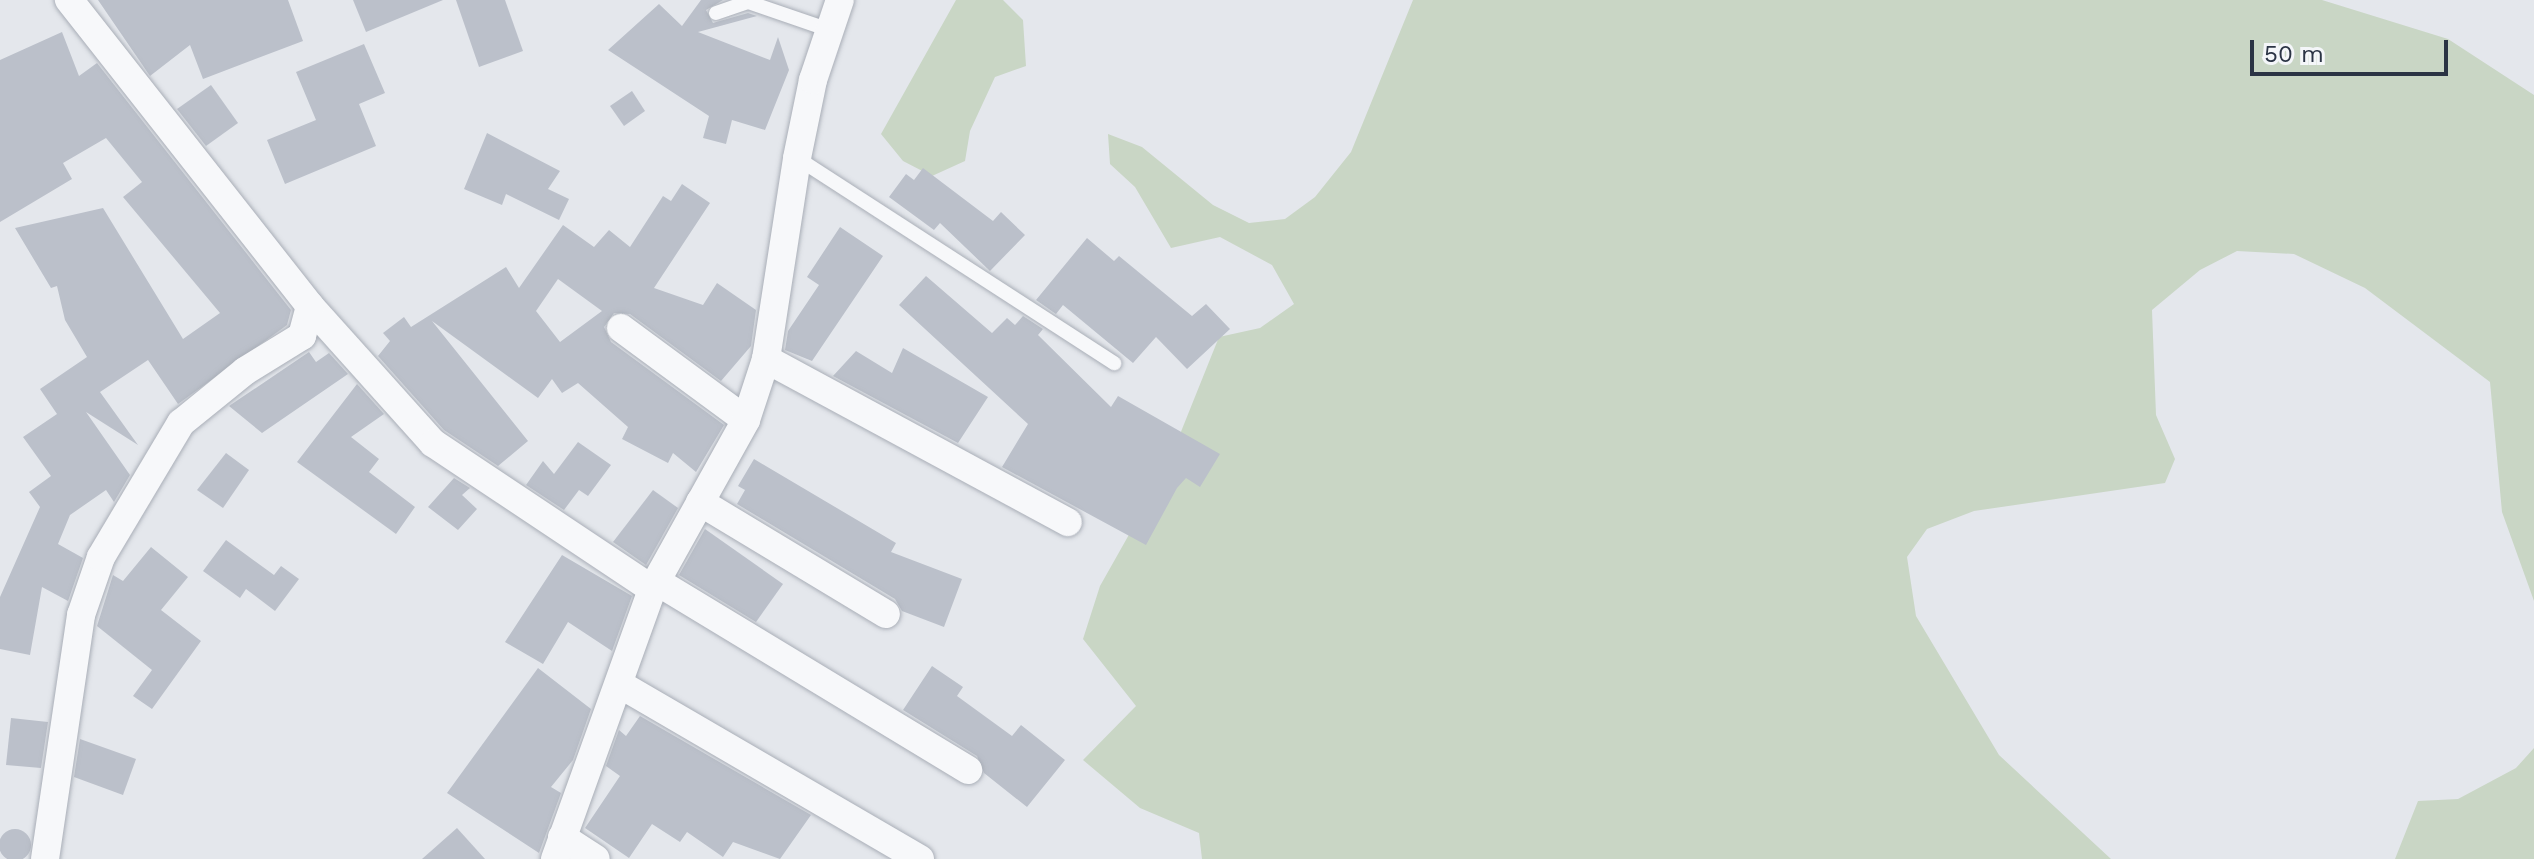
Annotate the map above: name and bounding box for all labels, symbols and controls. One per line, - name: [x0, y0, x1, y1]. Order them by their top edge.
- scale bar: [2254, 24, 2452, 74]
- text: 50 m: [2264, 40, 2324, 68]

